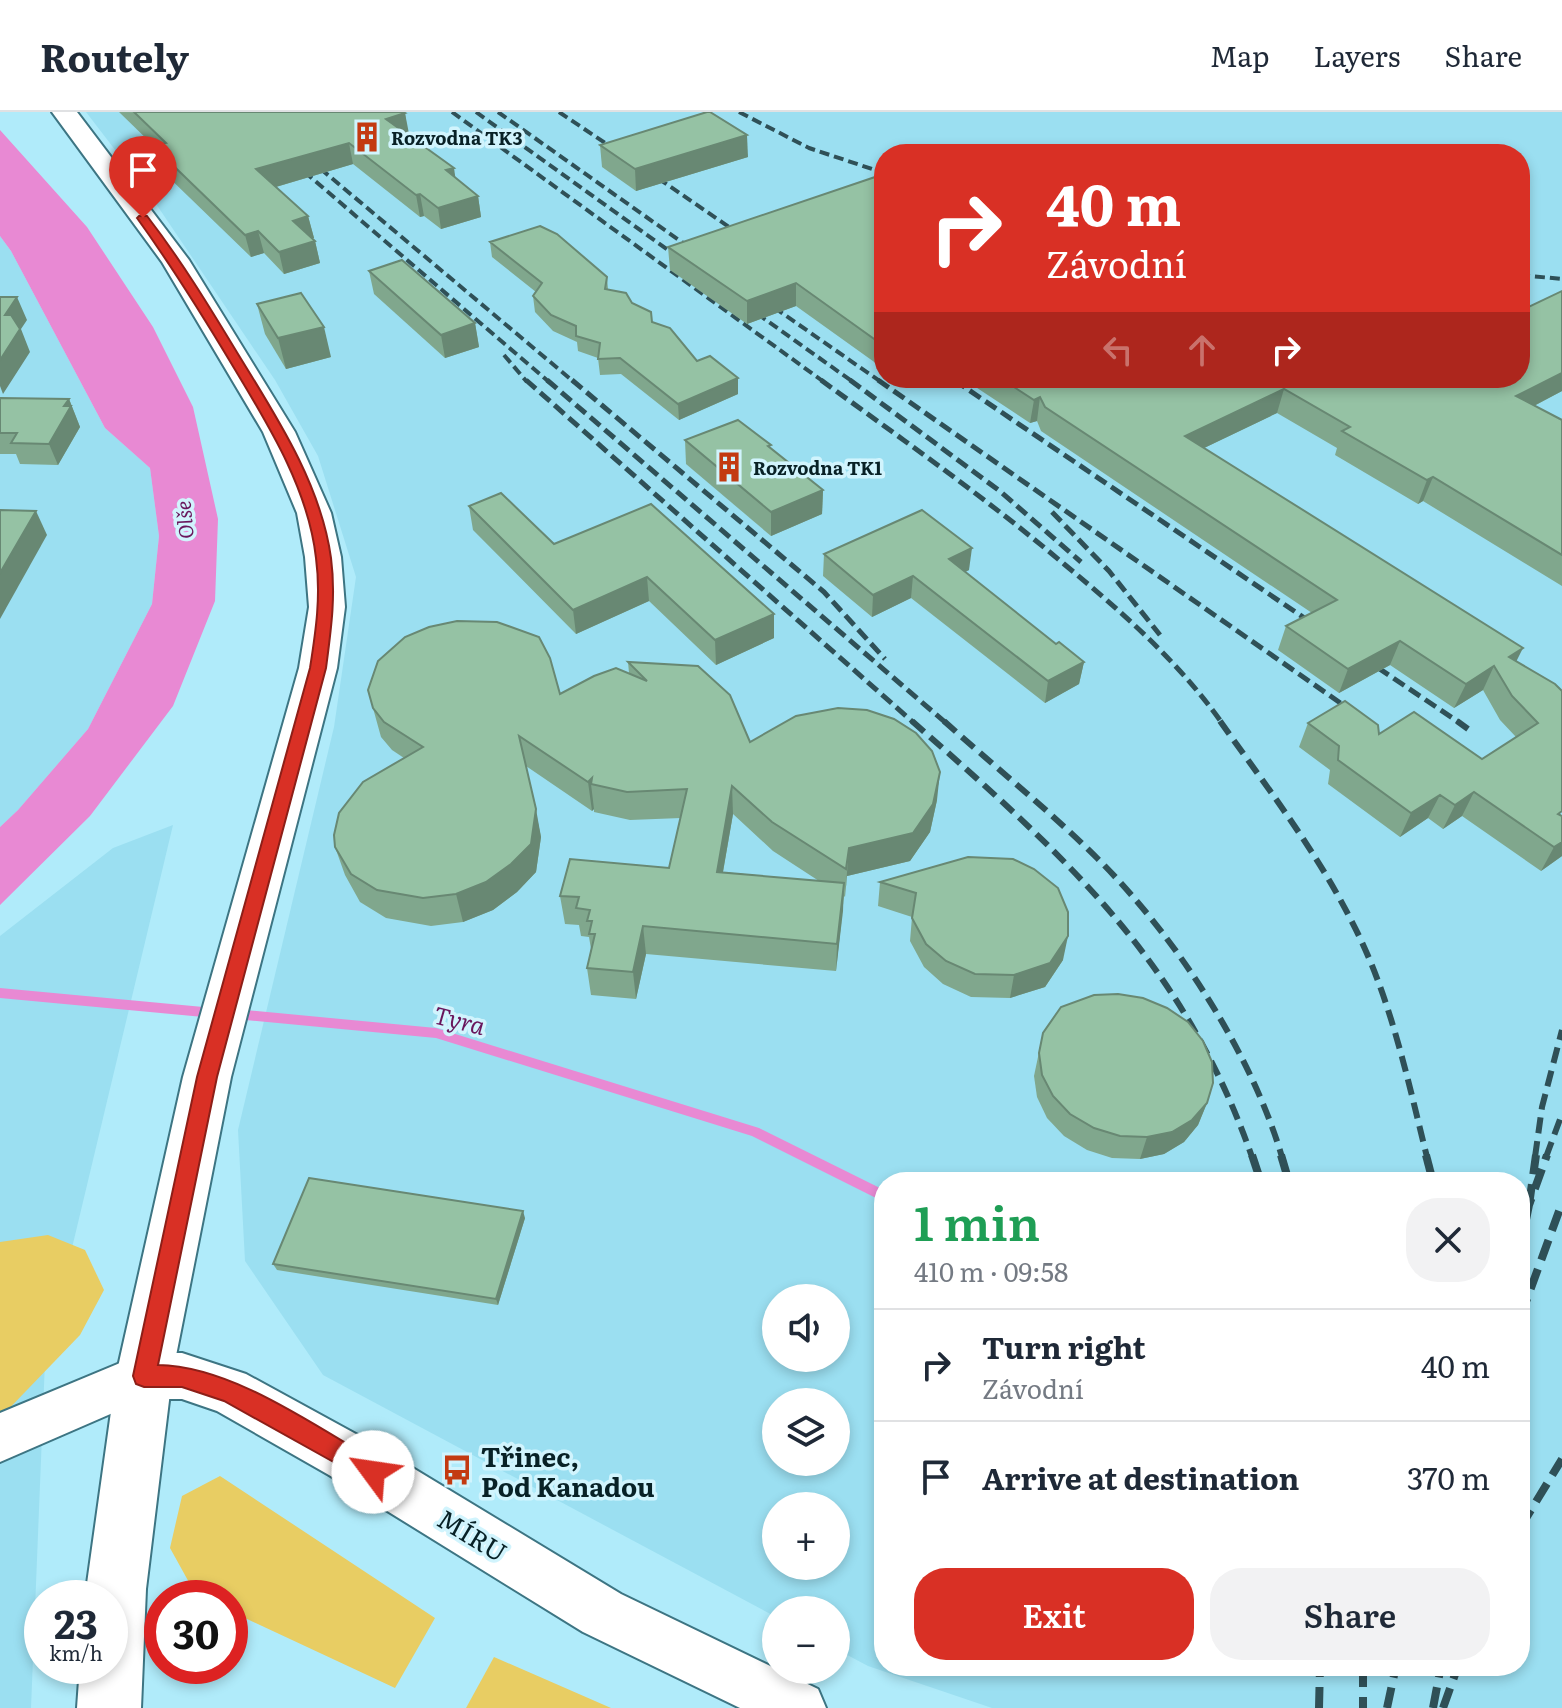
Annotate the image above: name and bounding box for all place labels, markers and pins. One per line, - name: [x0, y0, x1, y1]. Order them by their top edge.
- building icon: Rozvodna TK3: [350, 120, 384, 154]
- place label: Rozvodna TK3: [391, 124, 523, 151]
- pin: [109, 136, 177, 218]
- building icon: Rozvodna TK1: [712, 450, 746, 484]
- place label: Rozvodna TK1: [753, 454, 882, 481]
- place label: Třinec, Pod Kanadou: [481, 1436, 655, 1505]
- bus stop icon: Třinec, Pod Kanadou: [440, 1453, 474, 1487]

